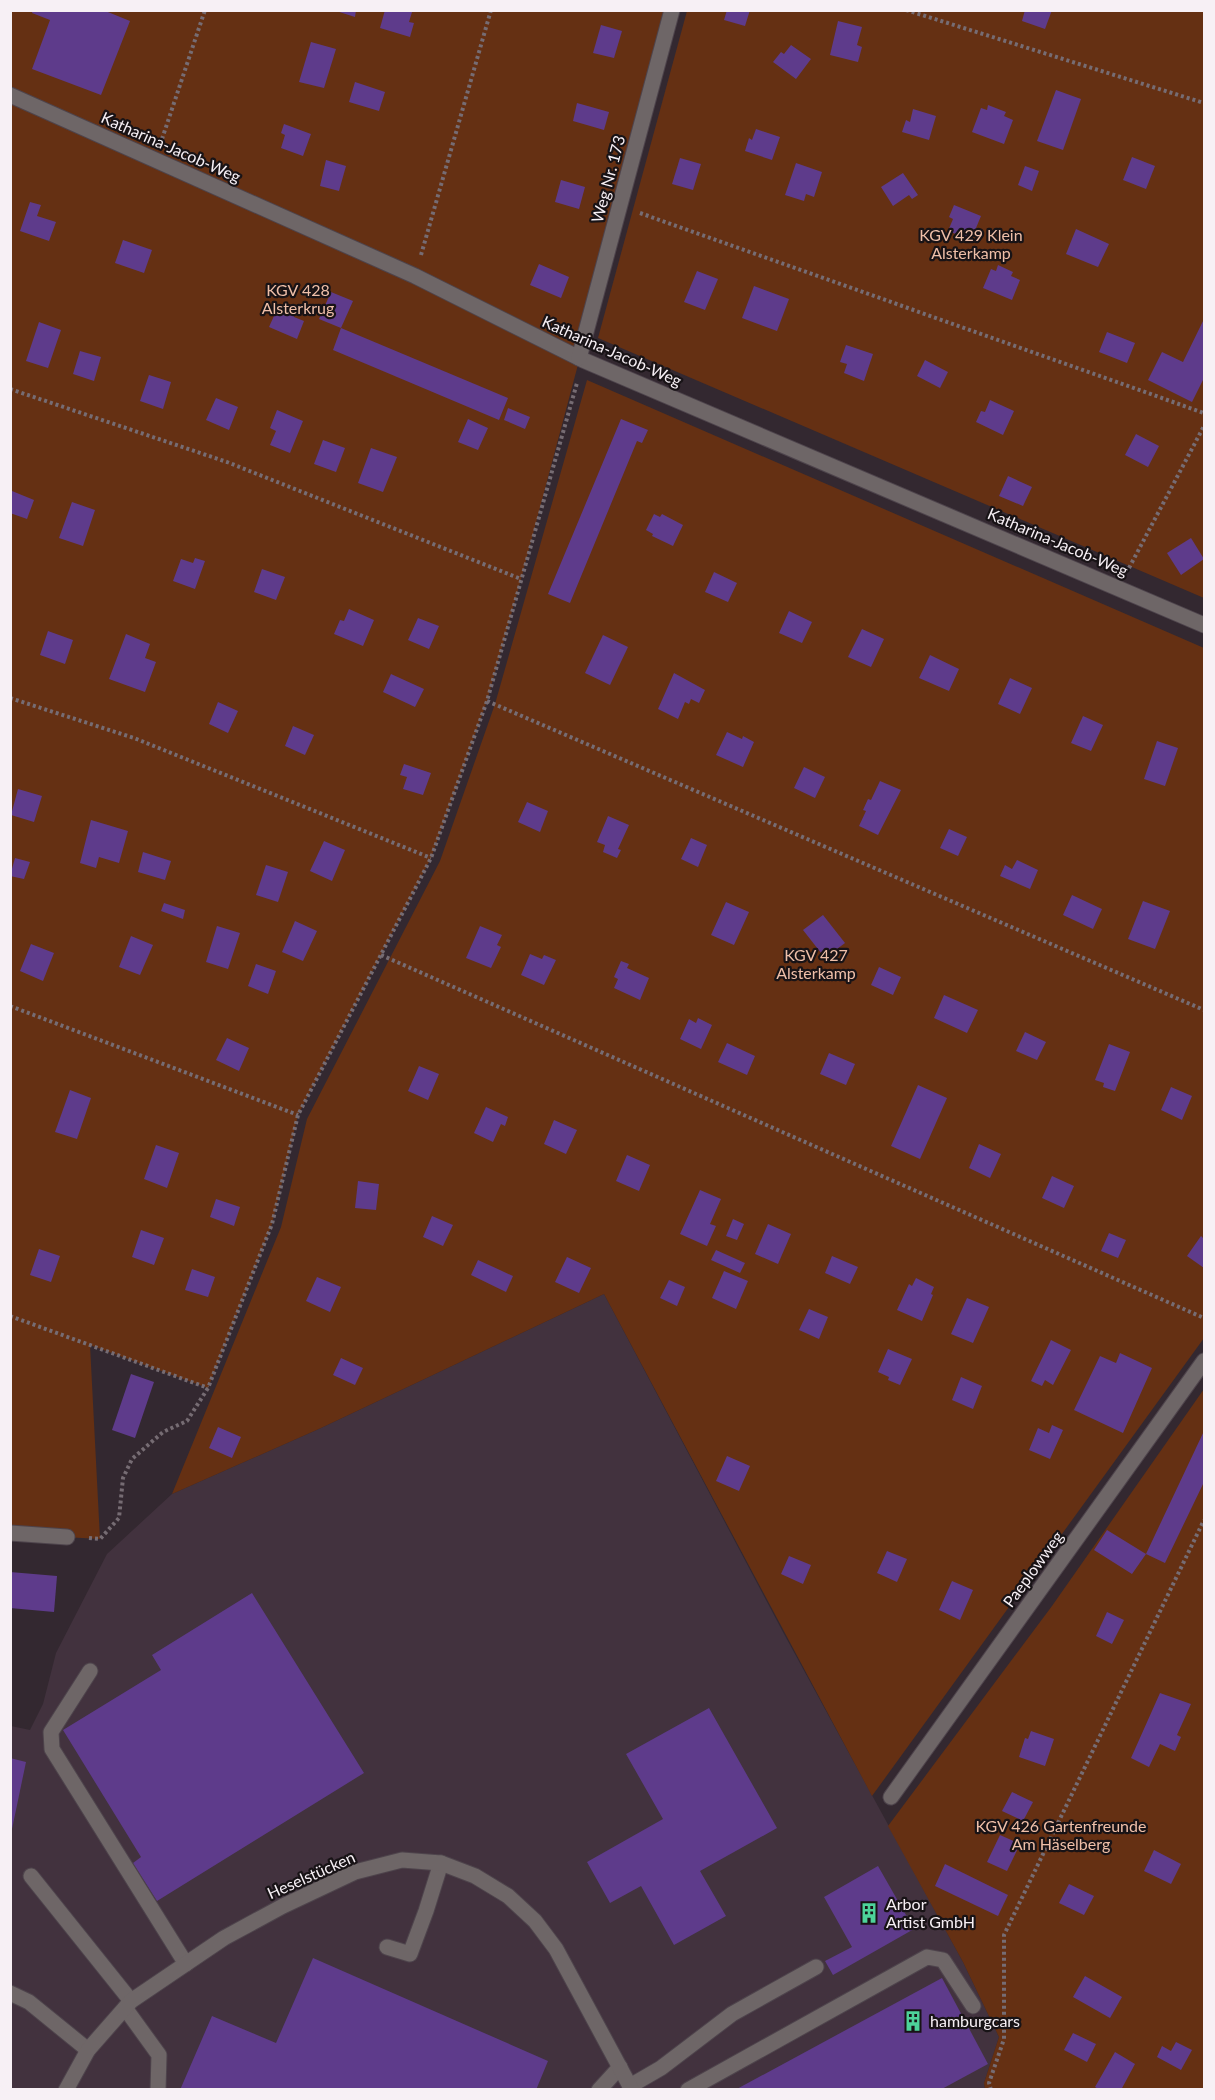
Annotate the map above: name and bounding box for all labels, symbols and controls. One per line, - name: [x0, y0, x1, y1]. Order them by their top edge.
- street label: Katharina-Jacob-Weg: [99, 107, 244, 186]
- street label: Weg Nr. 173: [587, 133, 628, 225]
- park label: KGV 429 Klein Alsterkamp: [919, 225, 1023, 262]
- park label: KGV 428 Alsterkrug: [262, 280, 334, 317]
- street label: Katharina-Jacob-Weg: [540, 311, 685, 390]
- street label: Katharina-Jacob-Weg: [985, 503, 1131, 580]
- park label: KGV 427 Alsterkamp: [776, 945, 856, 982]
- street label: Paeplowweg: [999, 1527, 1067, 1610]
- park label: KGV 426 Gartenfreunde Am Häselberg: [976, 1816, 1146, 1853]
- street label: Heselstücken: [264, 1847, 358, 1902]
- place label: Arbor Artist GmbH: [886, 1894, 975, 1931]
- building icon: Arbor Artist GmbH: [857, 1901, 881, 1925]
- building icon: hamburgcars: [901, 2009, 925, 2033]
- place label: hamburgcars: [930, 2011, 1020, 2030]

